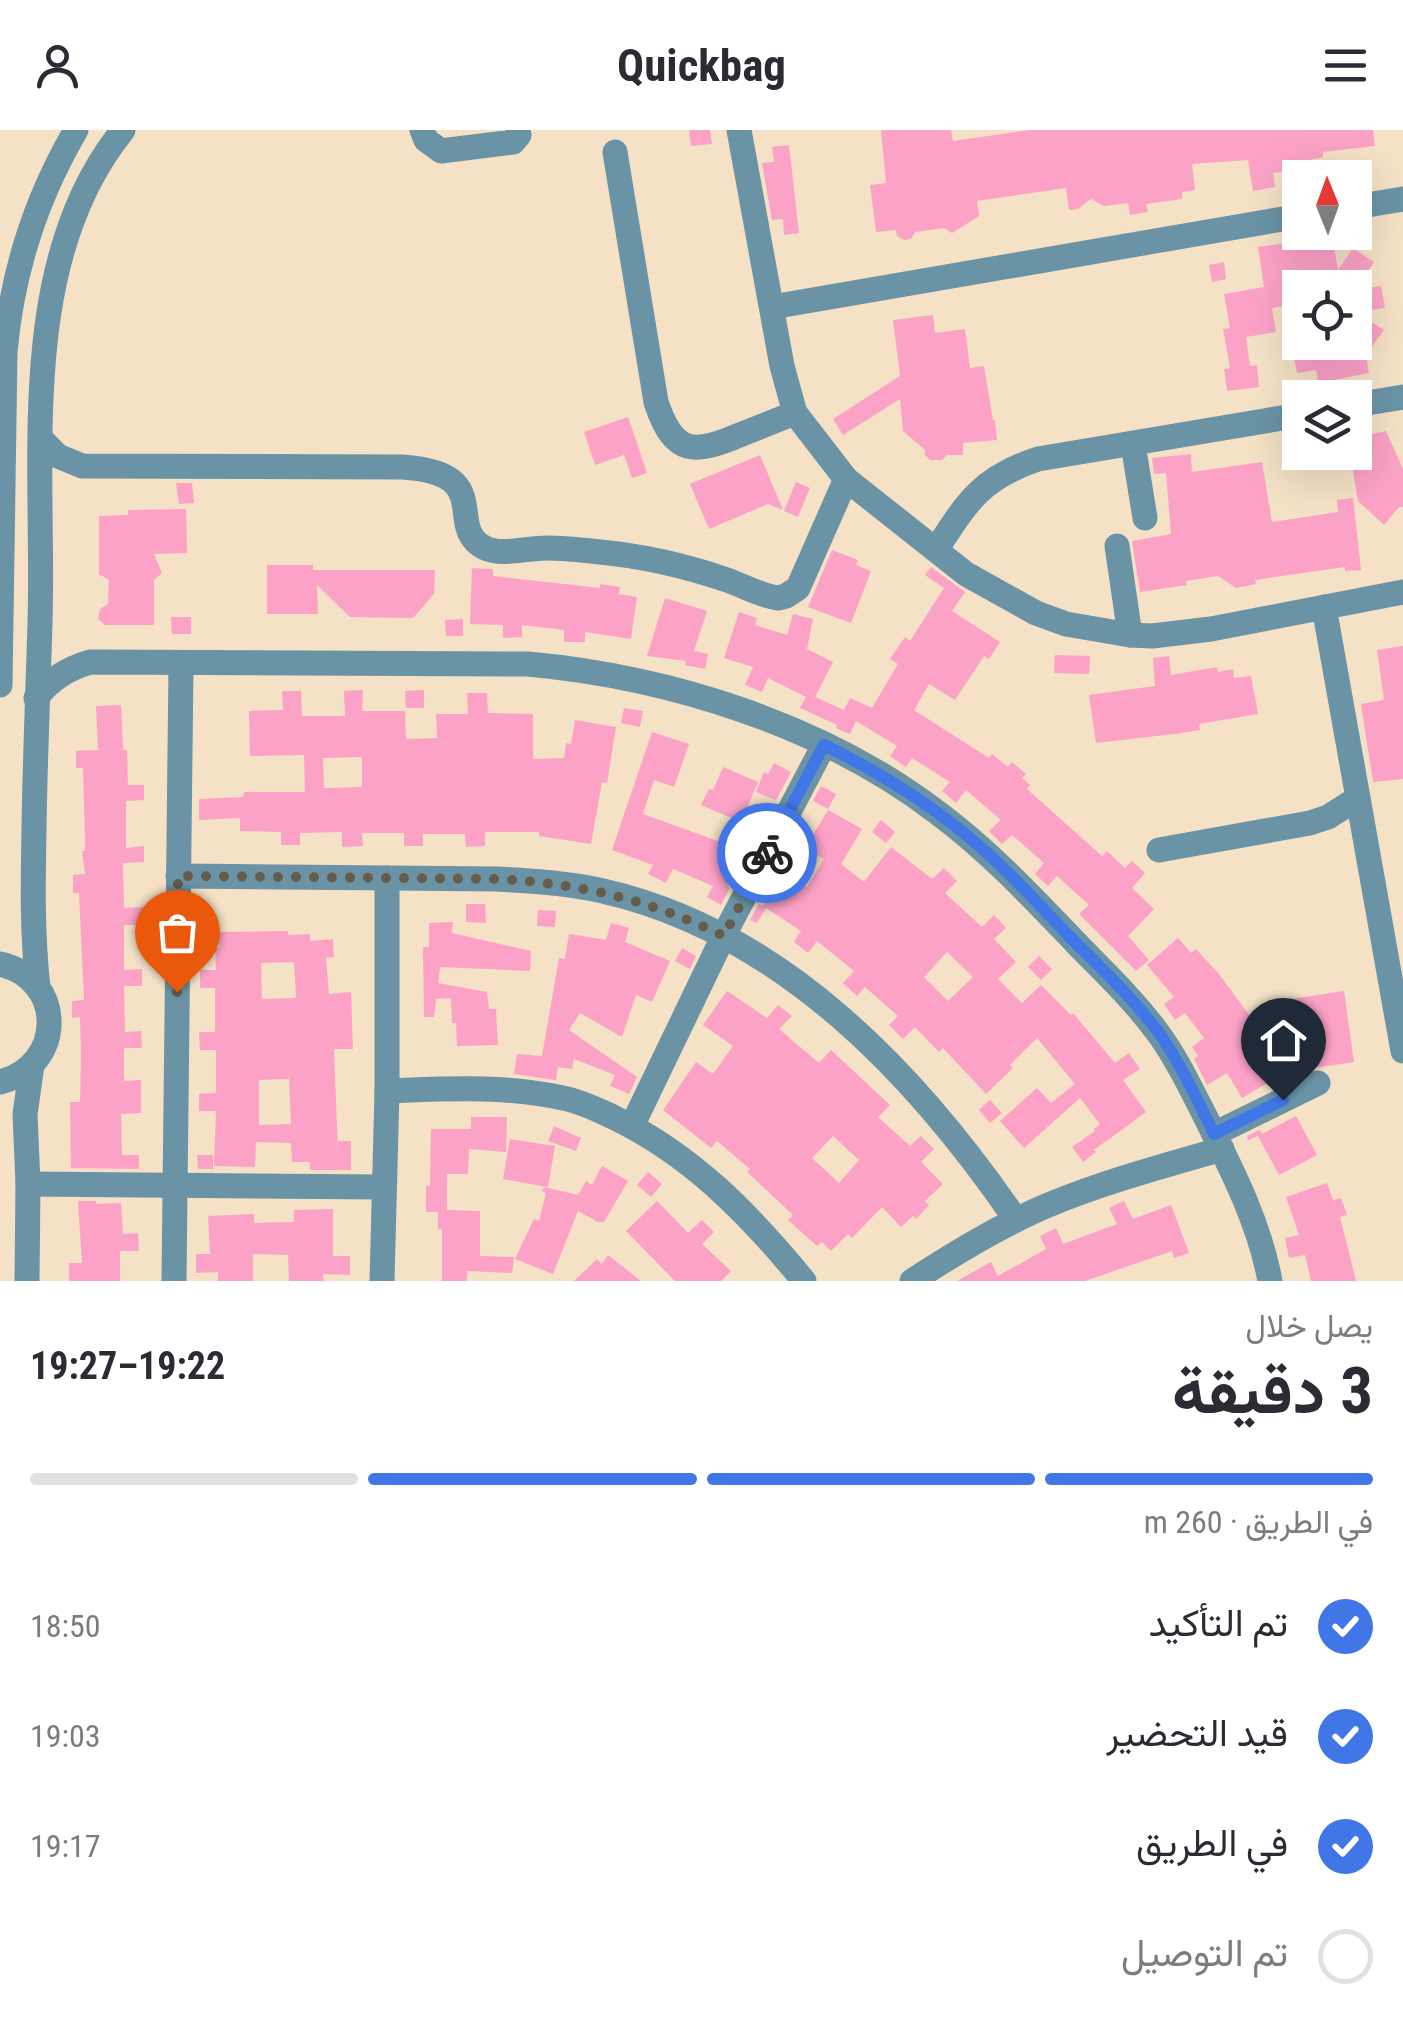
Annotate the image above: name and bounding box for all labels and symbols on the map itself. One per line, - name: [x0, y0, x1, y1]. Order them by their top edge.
- north arrow: [1282, 160, 1372, 250]
- courier: [717, 803, 817, 903]
- pin: [135, 890, 220, 993]
- pin: [1241, 998, 1326, 1101]

